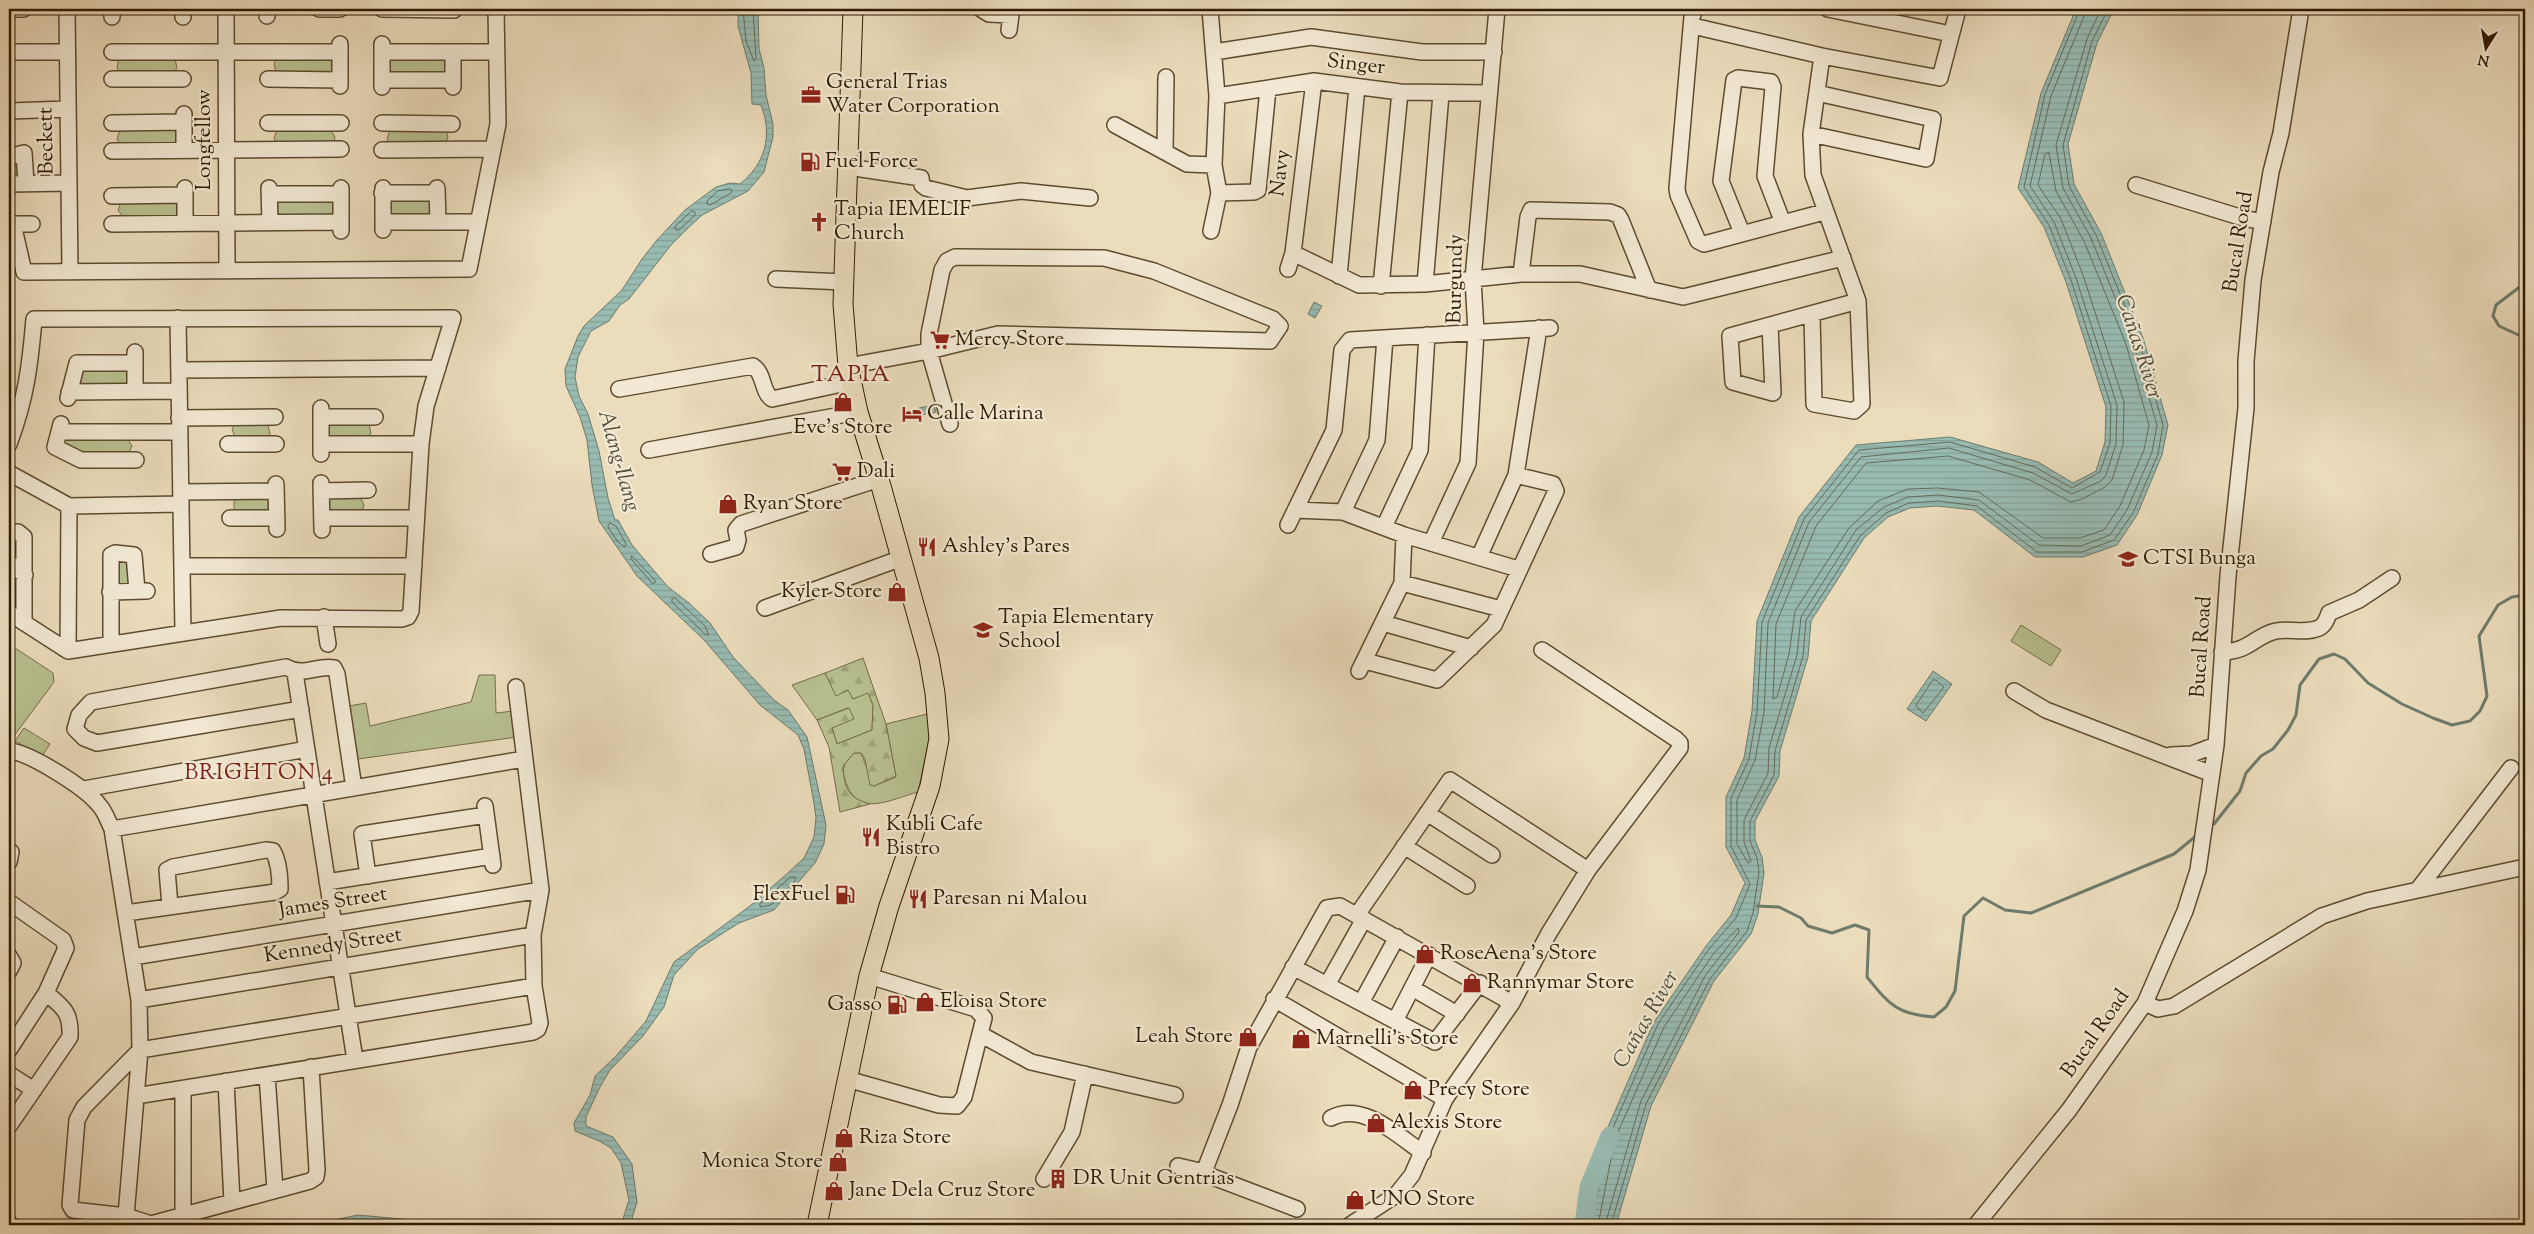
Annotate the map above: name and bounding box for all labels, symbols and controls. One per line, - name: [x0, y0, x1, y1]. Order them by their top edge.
- north arrow: [2462, 22, 2512, 72]
- street label: Singer: [1325, 47, 1387, 83]
- text: N: [2477, 48, 2491, 70]
- place label: General Trias Water Corporation: [826, 68, 1000, 122]
- office icon: General Trias Water Corporation: [800, 84, 822, 106]
- street label: Longfellow: [190, 89, 220, 191]
- street label: Beckett: [31, 107, 63, 175]
- place label: Fuel Force: [825, 147, 918, 177]
- street label: Navy: [1263, 147, 1299, 198]
- fuel station icon: Fuel Force: [799, 151, 821, 173]
- street label: Bucal Road: [2216, 189, 2262, 295]
- place label: Tapia IEMELIF Church: [834, 195, 971, 249]
- church icon: Tapia IEMELIF Church: [808, 211, 830, 233]
- street label: Burgundy: [1440, 233, 1472, 324]
- water label: Cañas River: [2106, 291, 2170, 404]
- place label: Mercy Store: [955, 325, 1064, 355]
- supermarket icon: Mercy Store: [929, 329, 951, 351]
- district label: TAPIA: [811, 358, 891, 392]
- shop icon: Eve's Store: [832, 391, 854, 413]
- place label: Calle Marina: [927, 399, 1044, 429]
- hotel icon: Calle Marina: [901, 403, 923, 425]
- water label: Alang-Ilang: [588, 406, 648, 516]
- place label: Eve's Store: [793, 413, 893, 443]
- place label: Dali: [857, 457, 895, 487]
- supermarket icon: Dali: [831, 461, 853, 483]
- place label: Ryan Store: [743, 489, 843, 519]
- shop icon: Ryan Store: [717, 493, 739, 515]
- place label: Ashley's Pares: [942, 532, 1070, 562]
- restaurant icon: Ashley's Pares: [916, 536, 938, 558]
- place label: CTSI Bunga: [2143, 544, 2256, 574]
- school or university icon: CTSI Bunga: [2117, 548, 2139, 570]
- place label: Kyler Store: [781, 577, 882, 607]
- shop icon: Kyler Store: [886, 581, 908, 603]
- street label: Bucal Road: [2183, 595, 2221, 699]
- place label: Tapia Elementary School: [998, 603, 1155, 657]
- school or university icon: Tapia Elementary School: [972, 619, 994, 641]
- district label: BRIGHTON 4: [184, 758, 334, 790]
- place label: Kubli Cafe Bistro: [886, 810, 983, 864]
- restaurant icon: Kubli Cafe Bistro: [860, 826, 882, 848]
- street label: James Street: [276, 880, 390, 927]
- place label: FlexFuel: [753, 880, 830, 910]
- fuel station icon: FlexFuel: [834, 884, 856, 906]
- place label: Paresan ni Malou: [933, 884, 1087, 914]
- restaurant icon: Paresan ni Malou: [907, 888, 929, 910]
- street label: Kennedy Street: [262, 920, 404, 972]
- place label: RoseAena's Store: [1440, 939, 1597, 969]
- shop icon: RoseAena's Store: [1414, 943, 1436, 965]
- water label: Cañas River: [1606, 965, 1688, 1075]
- place label: Rannymar Store: [1487, 968, 1634, 998]
- shop icon: Rannymar Store: [1461, 972, 1483, 994]
- street label: Bucal Road: [2054, 983, 2138, 1084]
- place label: Eloisa Store: [940, 987, 1047, 1017]
- place label: Gasso: [827, 990, 882, 1020]
- shop icon: Eloisa Store: [914, 991, 936, 1013]
- fuel station icon: Gasso: [886, 994, 908, 1016]
- place label: Leah Store: [1135, 1022, 1233, 1052]
- place label: Marnelli's Store: [1316, 1024, 1459, 1054]
- shop icon: Leah Store: [1237, 1026, 1259, 1048]
- shop icon: Marnelli's Store: [1290, 1028, 1312, 1050]
- place label: Precy Store: [1428, 1075, 1530, 1105]
- shop icon: Precy Store: [1402, 1079, 1424, 1101]
- place label: Alexis Store: [1391, 1108, 1502, 1138]
- shop icon: Alexis Store: [1365, 1112, 1387, 1134]
- place label: Riza Store: [859, 1123, 951, 1153]
- shop icon: Riza Store: [833, 1127, 855, 1149]
- place label: Monica Store: [702, 1147, 823, 1177]
- shop icon: Monica Store: [827, 1151, 849, 1173]
- place label: DR Unit Gentrias: [1073, 1164, 1234, 1194]
- building icon: DR Unit Gentrias: [1047, 1168, 1069, 1190]
- place label: Jane Dela Cruz Store: [848, 1176, 1035, 1206]
- shop icon: Jane Dela Cruz Store: [823, 1180, 845, 1202]
- place label: UNO Store: [1370, 1185, 1475, 1215]
- shop icon: UNO Store: [1344, 1189, 1366, 1211]

